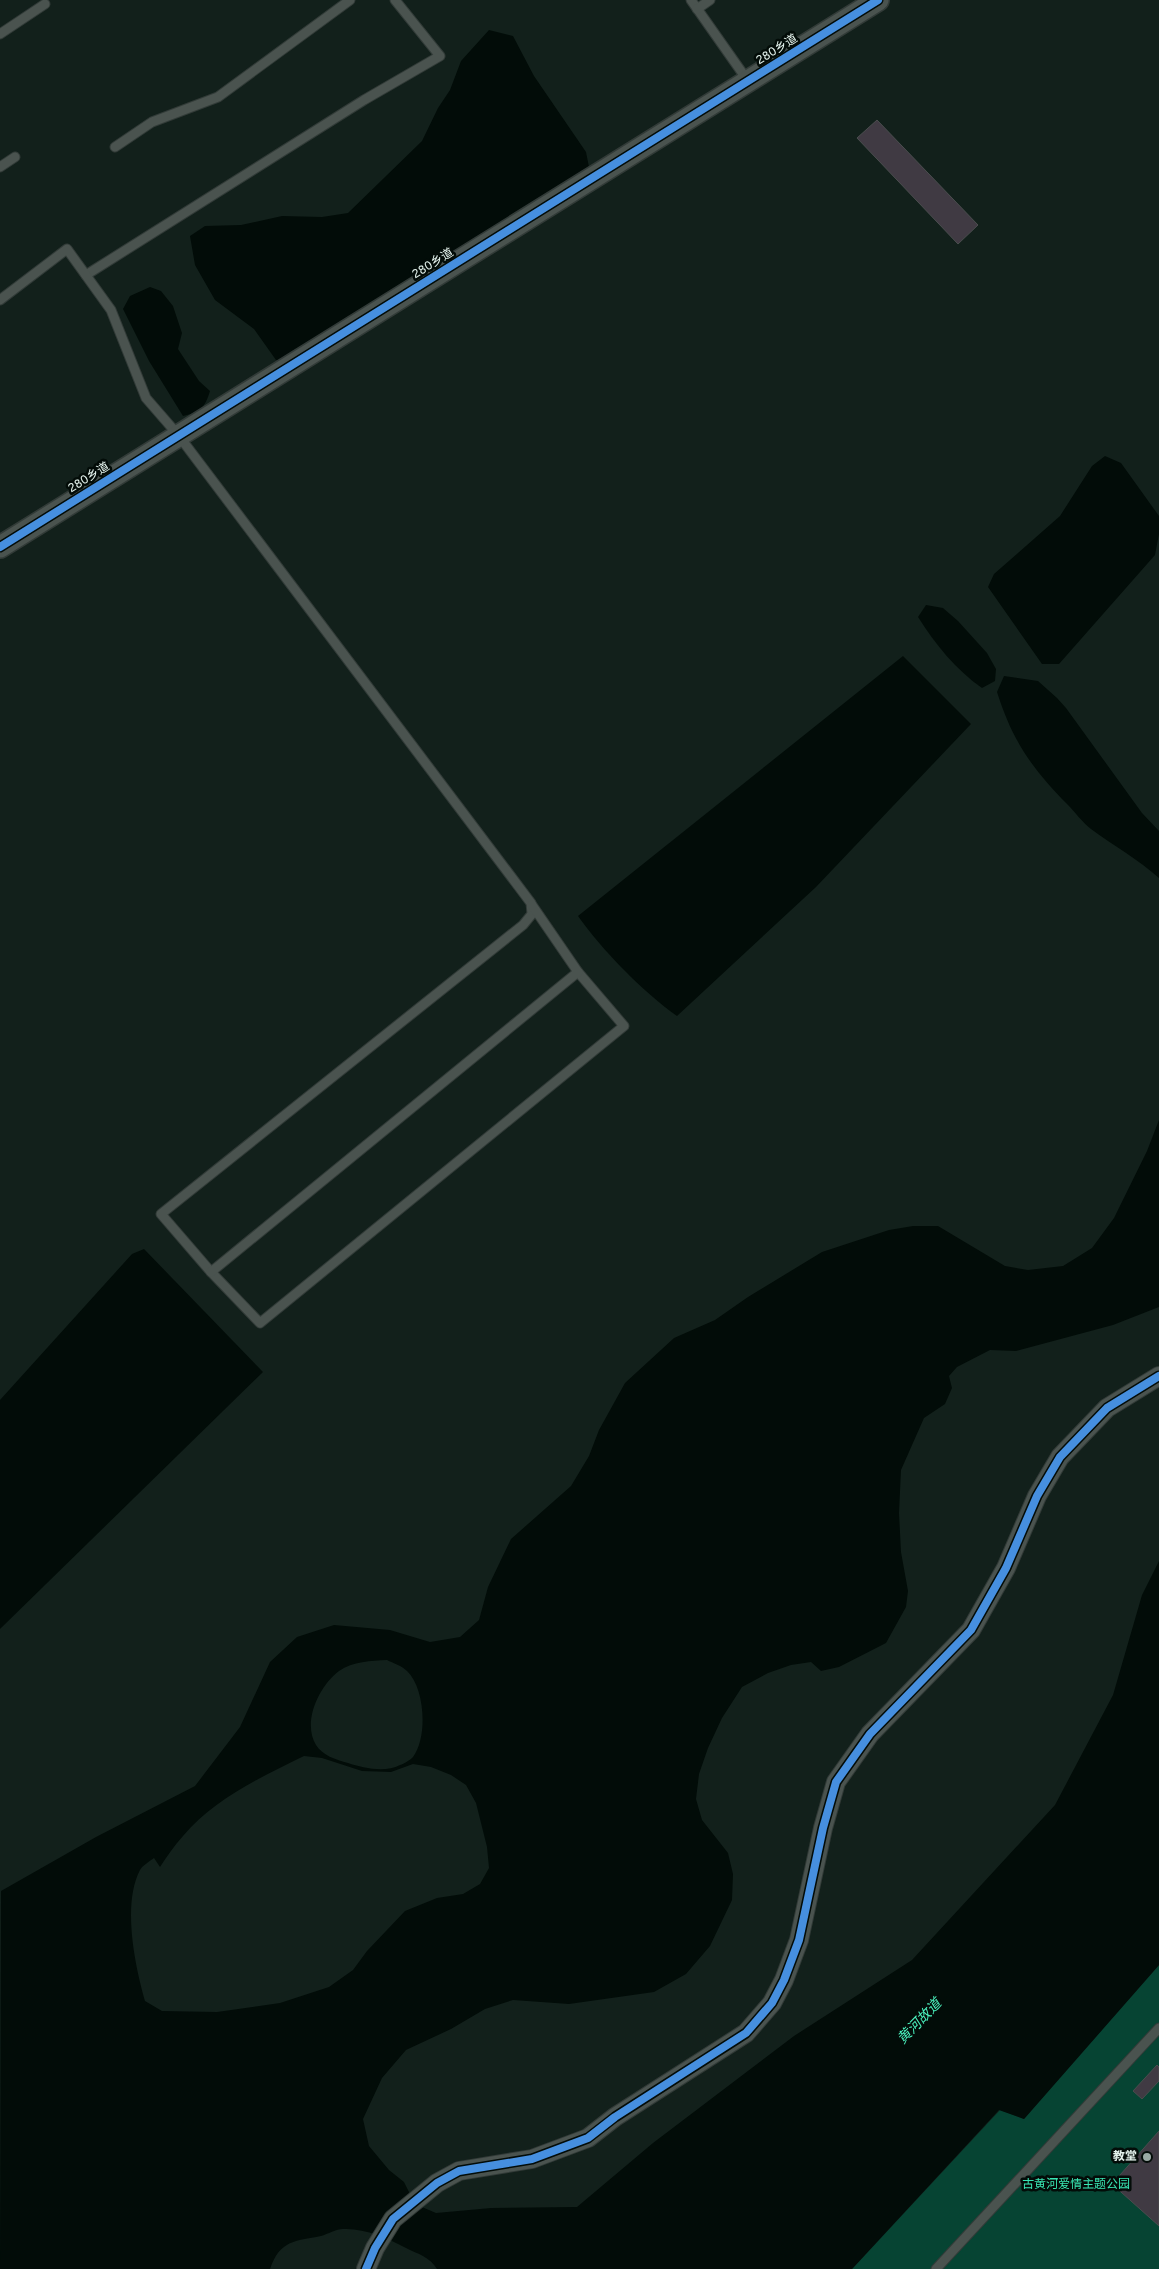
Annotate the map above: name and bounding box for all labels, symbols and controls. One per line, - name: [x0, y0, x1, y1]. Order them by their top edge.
- street label: 280乡道: [753, 31, 801, 69]
- street label: 280乡道: [409, 245, 457, 283]
- street label: 280乡道: [65, 459, 113, 497]
- water label: 黄河故道: [894, 1995, 947, 2048]
- place label: 教堂: [1113, 2149, 1137, 2165]
- marker: 教堂: [1141, 2151, 1153, 2163]
- park label: 古黄河爱情主题公园: [1022, 2177, 1130, 2193]

